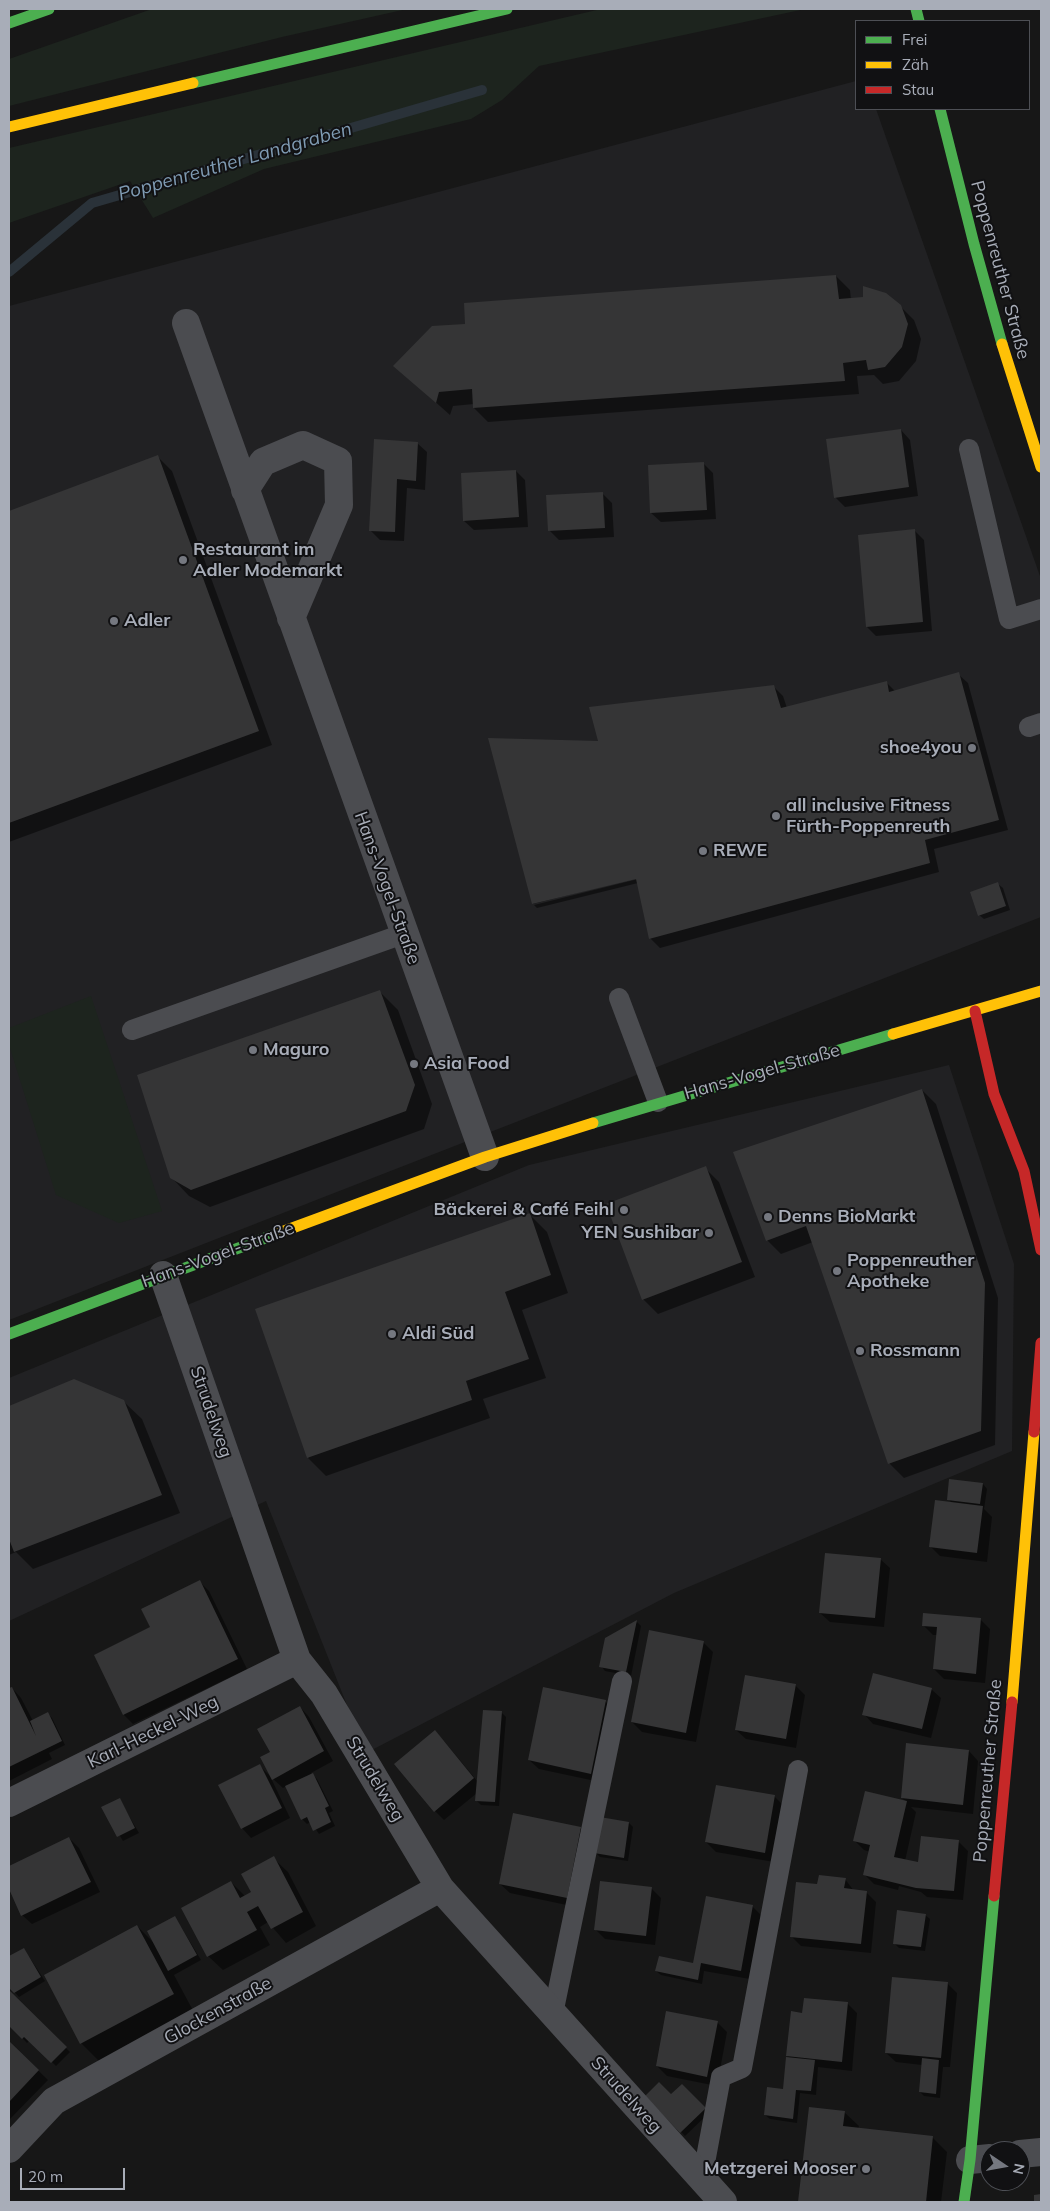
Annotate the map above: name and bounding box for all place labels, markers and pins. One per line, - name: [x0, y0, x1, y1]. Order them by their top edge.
- place label: Restaurant im Adler Modemarkt: [193, 539, 342, 582]
- marker: Restaurant im Adler Modemarkt: [177, 554, 189, 566]
- place label: Adler: [124, 610, 170, 632]
- marker: Adler: [108, 615, 120, 627]
- place label: shoe4you: [880, 737, 962, 759]
- marker: shoe4you: [966, 742, 978, 754]
- place label: all inclusive Fitness Fürth-Poppenreuth: [786, 795, 950, 838]
- marker: all inclusive Fitness Fürth-Poppenreuth: [770, 810, 782, 822]
- place label: REWE: [713, 840, 767, 862]
- marker: REWE: [697, 845, 709, 857]
- place label: Maguro: [263, 1039, 329, 1061]
- marker: Maguro: [247, 1044, 259, 1056]
- place label: Asia Food: [424, 1053, 510, 1075]
- marker: Asia Food: [408, 1058, 420, 1070]
- place label: Bäckerei & Café Feihl: [434, 1199, 614, 1221]
- marker: Bäckerei & Café Feihl: [618, 1204, 630, 1216]
- place label: Denns BioMarkt: [778, 1206, 915, 1228]
- marker: Denns BioMarkt: [762, 1211, 774, 1223]
- place label: YEN Sushibar: [582, 1222, 699, 1244]
- marker: YEN Sushibar: [703, 1227, 715, 1239]
- place label: Poppenreuther Apotheke: [847, 1250, 974, 1292]
- marker: Poppenreuther Apotheke: [831, 1265, 843, 1277]
- place label: Aldi Süd: [402, 1323, 474, 1345]
- marker: Aldi Süd: [386, 1328, 398, 1340]
- place label: Rossmann: [870, 1340, 960, 1362]
- marker: Rossmann: [854, 1345, 866, 1357]
- place label: Metzgerei Mooser: [704, 2158, 856, 2180]
- marker: Metzgerei Mooser: [860, 2163, 872, 2175]

